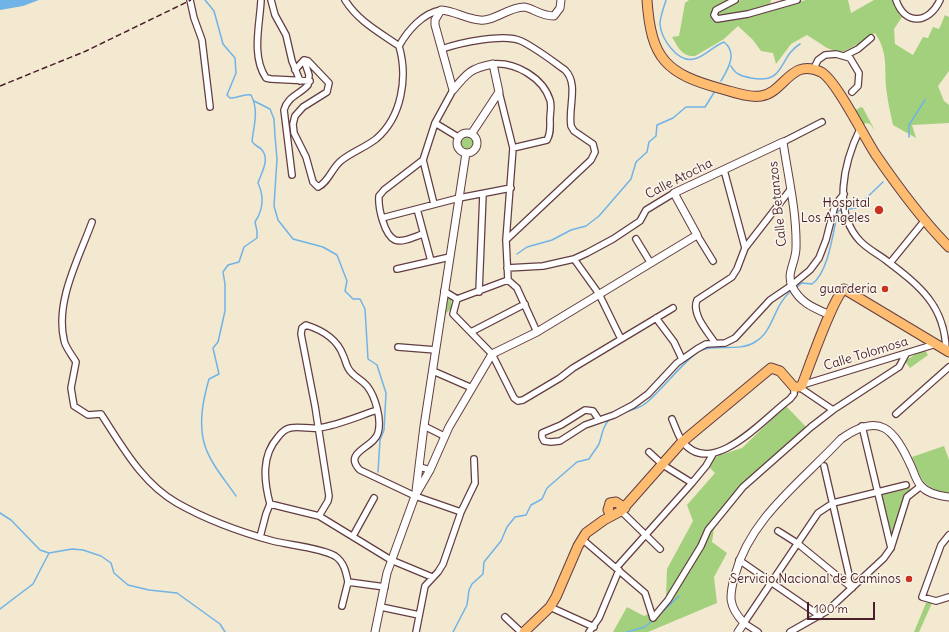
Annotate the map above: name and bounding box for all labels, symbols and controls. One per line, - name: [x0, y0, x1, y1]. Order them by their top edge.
- street label: Calle Atocha: [643, 155, 715, 203]
- street label: Calle Betanzos: [766, 160, 790, 248]
- place label: Hospital Los Angeles: [801, 195, 870, 226]
- marker: Hospital Los Angeles: [873, 204, 885, 216]
- place label: guarderia: [819, 281, 877, 297]
- marker: guarderia: [880, 284, 890, 294]
- street label: Calle Tolomosa: [822, 334, 910, 374]
- place label: Servicio Nacional de Caminos: [730, 571, 901, 587]
- marker: Servicio Nacional de Caminos: [904, 574, 914, 584]
- scale bar: [809, 594, 877, 620]
- text: 100 m: [814, 601, 848, 616]

